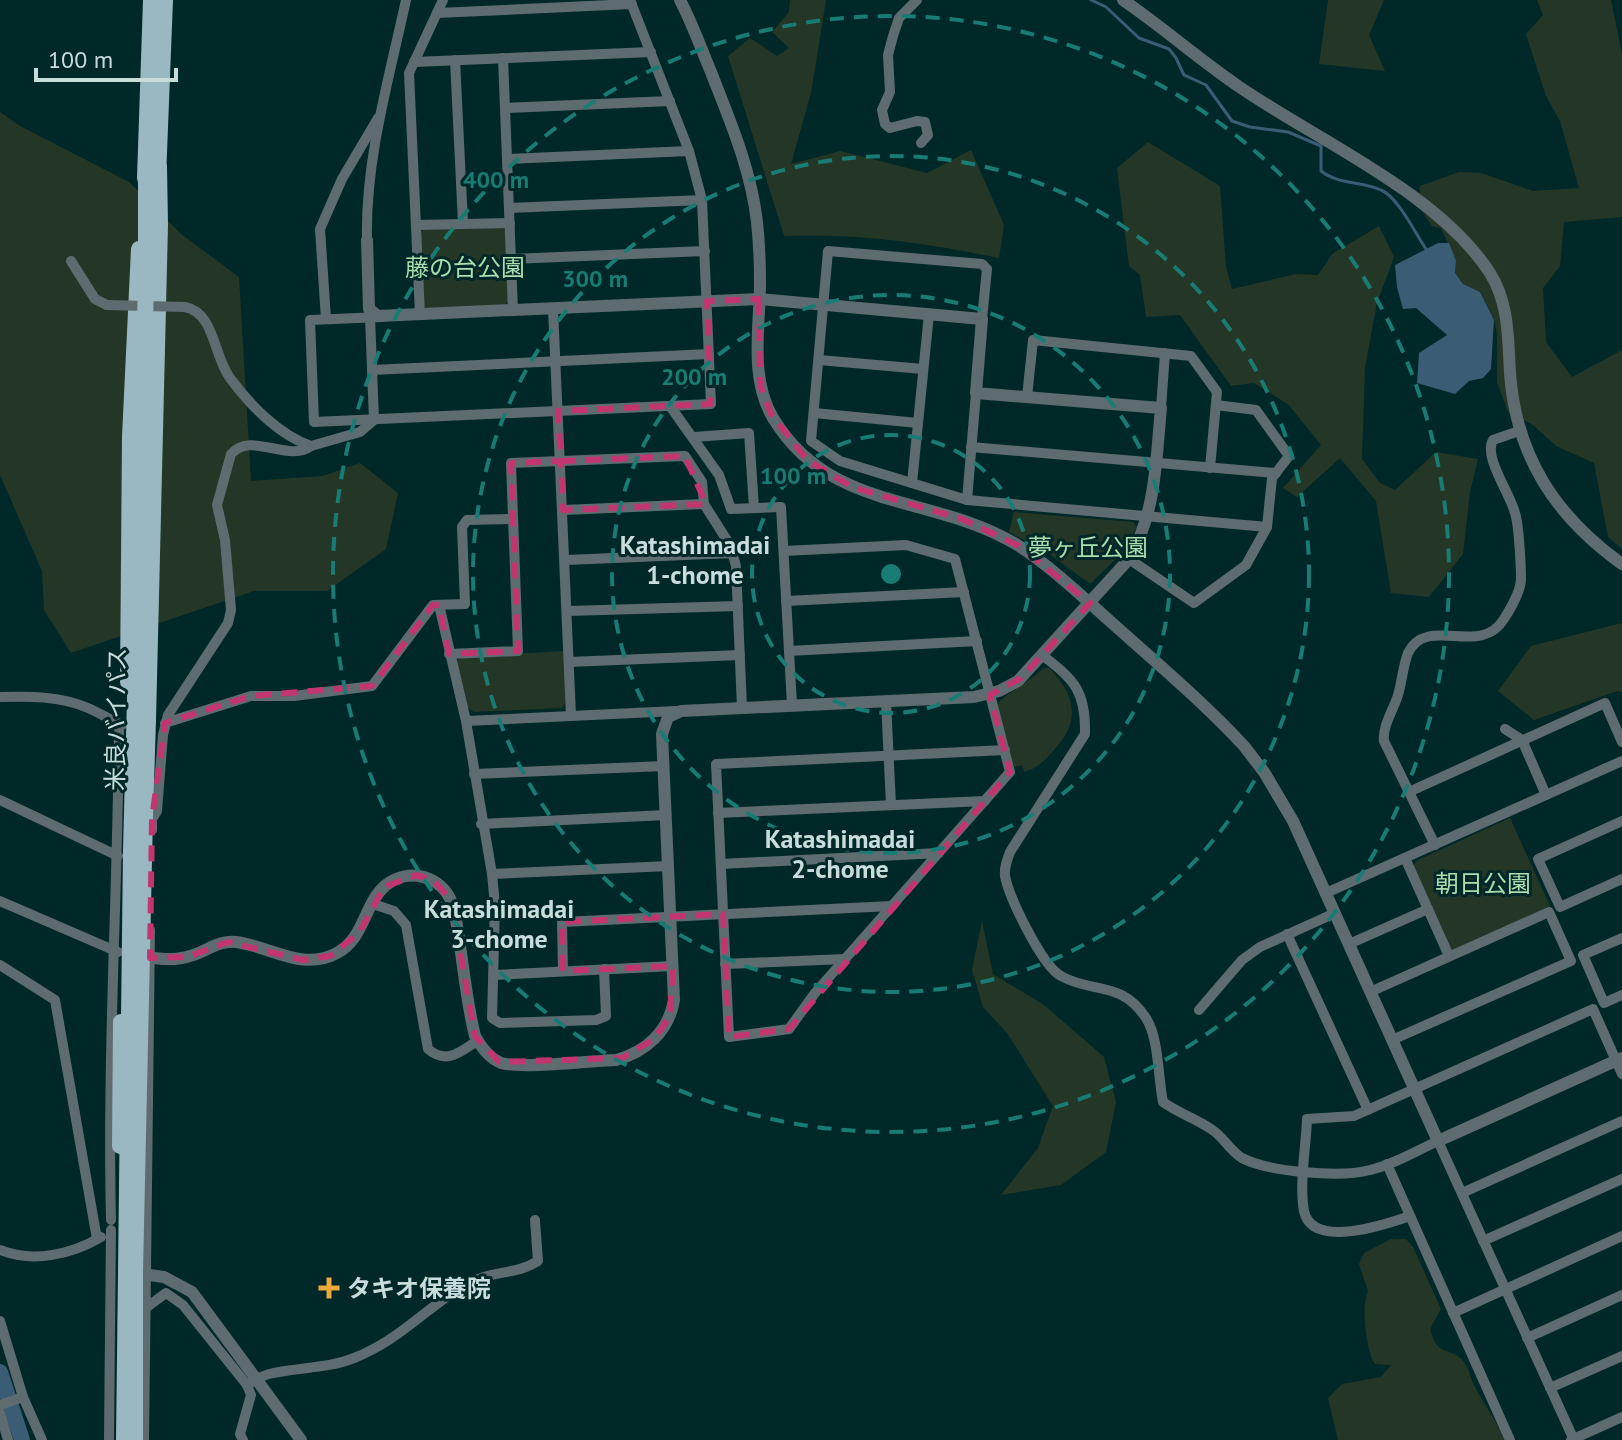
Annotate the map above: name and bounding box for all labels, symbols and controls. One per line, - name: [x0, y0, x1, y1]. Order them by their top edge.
- scale bar: [36, 32, 176, 82]
- text: 100 m: [48, 44, 113, 75]
- text: 400 m: [463, 164, 529, 195]
- park label: 藤の台公園: [405, 252, 525, 283]
- text: 300 m: [562, 263, 628, 294]
- text: 200 m: [661, 361, 727, 392]
- text: 100 m: [760, 460, 826, 491]
- district label: Katashimadai 1-chome: [620, 528, 770, 591]
- park label: 夢ヶ丘公園: [1028, 532, 1148, 563]
- centre of rings: [877, 560, 905, 588]
- street label: 米良バイパス: [99, 647, 133, 791]
- district label: Katashimadai 2-chome: [765, 822, 915, 885]
- park label: 朝日公園: [1435, 868, 1531, 899]
- district label: Katashimadai 3-chome: [424, 892, 574, 955]
- place label: タキオ保養院: [347, 1273, 491, 1304]
- marker: タキオ保養院: [318, 1277, 340, 1299]

